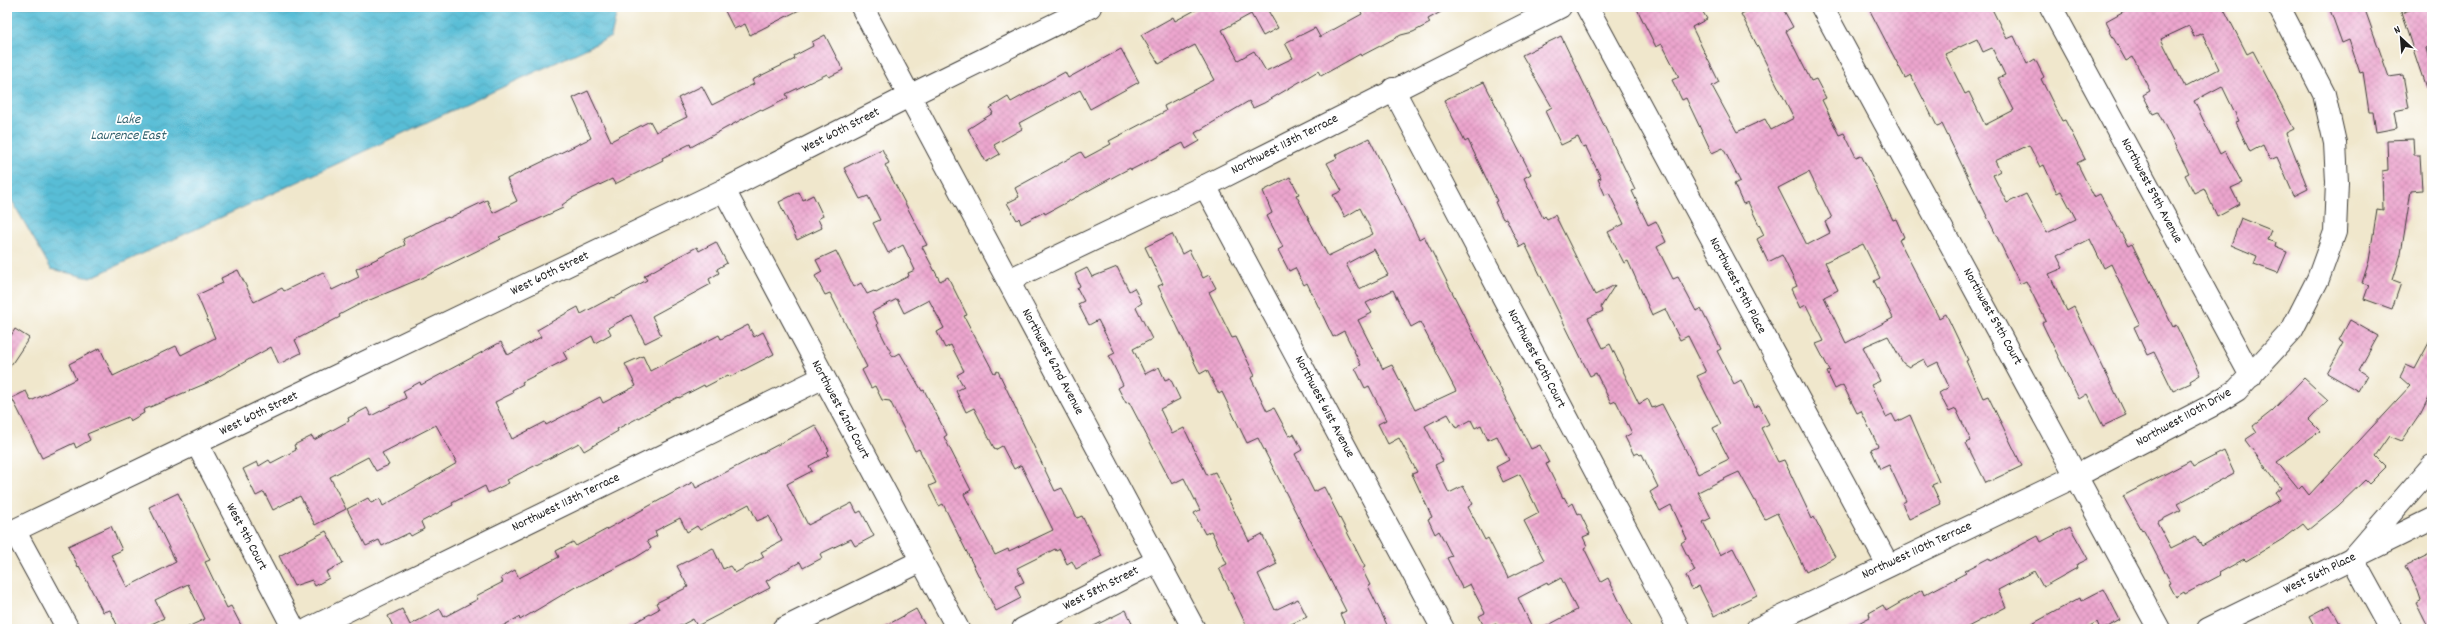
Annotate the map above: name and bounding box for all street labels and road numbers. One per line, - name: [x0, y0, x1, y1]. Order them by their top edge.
- street label: West 60th Street: [799, 103, 883, 159]
- street label: Northwest 113th Terrace: [1228, 110, 1342, 180]
- street label: Northwest 59th Avenue: [2115, 135, 2187, 247]
- street label: Northwest 59th Place: [1704, 234, 1771, 338]
- street label: West 60th Street: [508, 247, 593, 301]
- street label: Northwest 59th Court: [1957, 265, 2027, 369]
- street label: Northwest 62nd Avenue: [1016, 306, 1088, 419]
- street label: Northwest 60th Court: [1502, 306, 1570, 412]
- street label: Northwest 61st Avenue: [1289, 353, 1359, 462]
- street label: Northwest 62nd Court: [806, 357, 874, 463]
- street label: Northwest 110th Drive: [2133, 384, 2235, 452]
- street label: West 60th Street: [217, 387, 302, 441]
- street label: Northwest 113th Terrace: [509, 468, 623, 537]
- street label: West 9th Court: [220, 500, 272, 574]
- street label: Northwest 110th Terrace: [1859, 517, 1975, 585]
- street label: West 56th Place: [2281, 548, 2360, 600]
- street label: West 58th Street: [1060, 562, 1142, 616]

